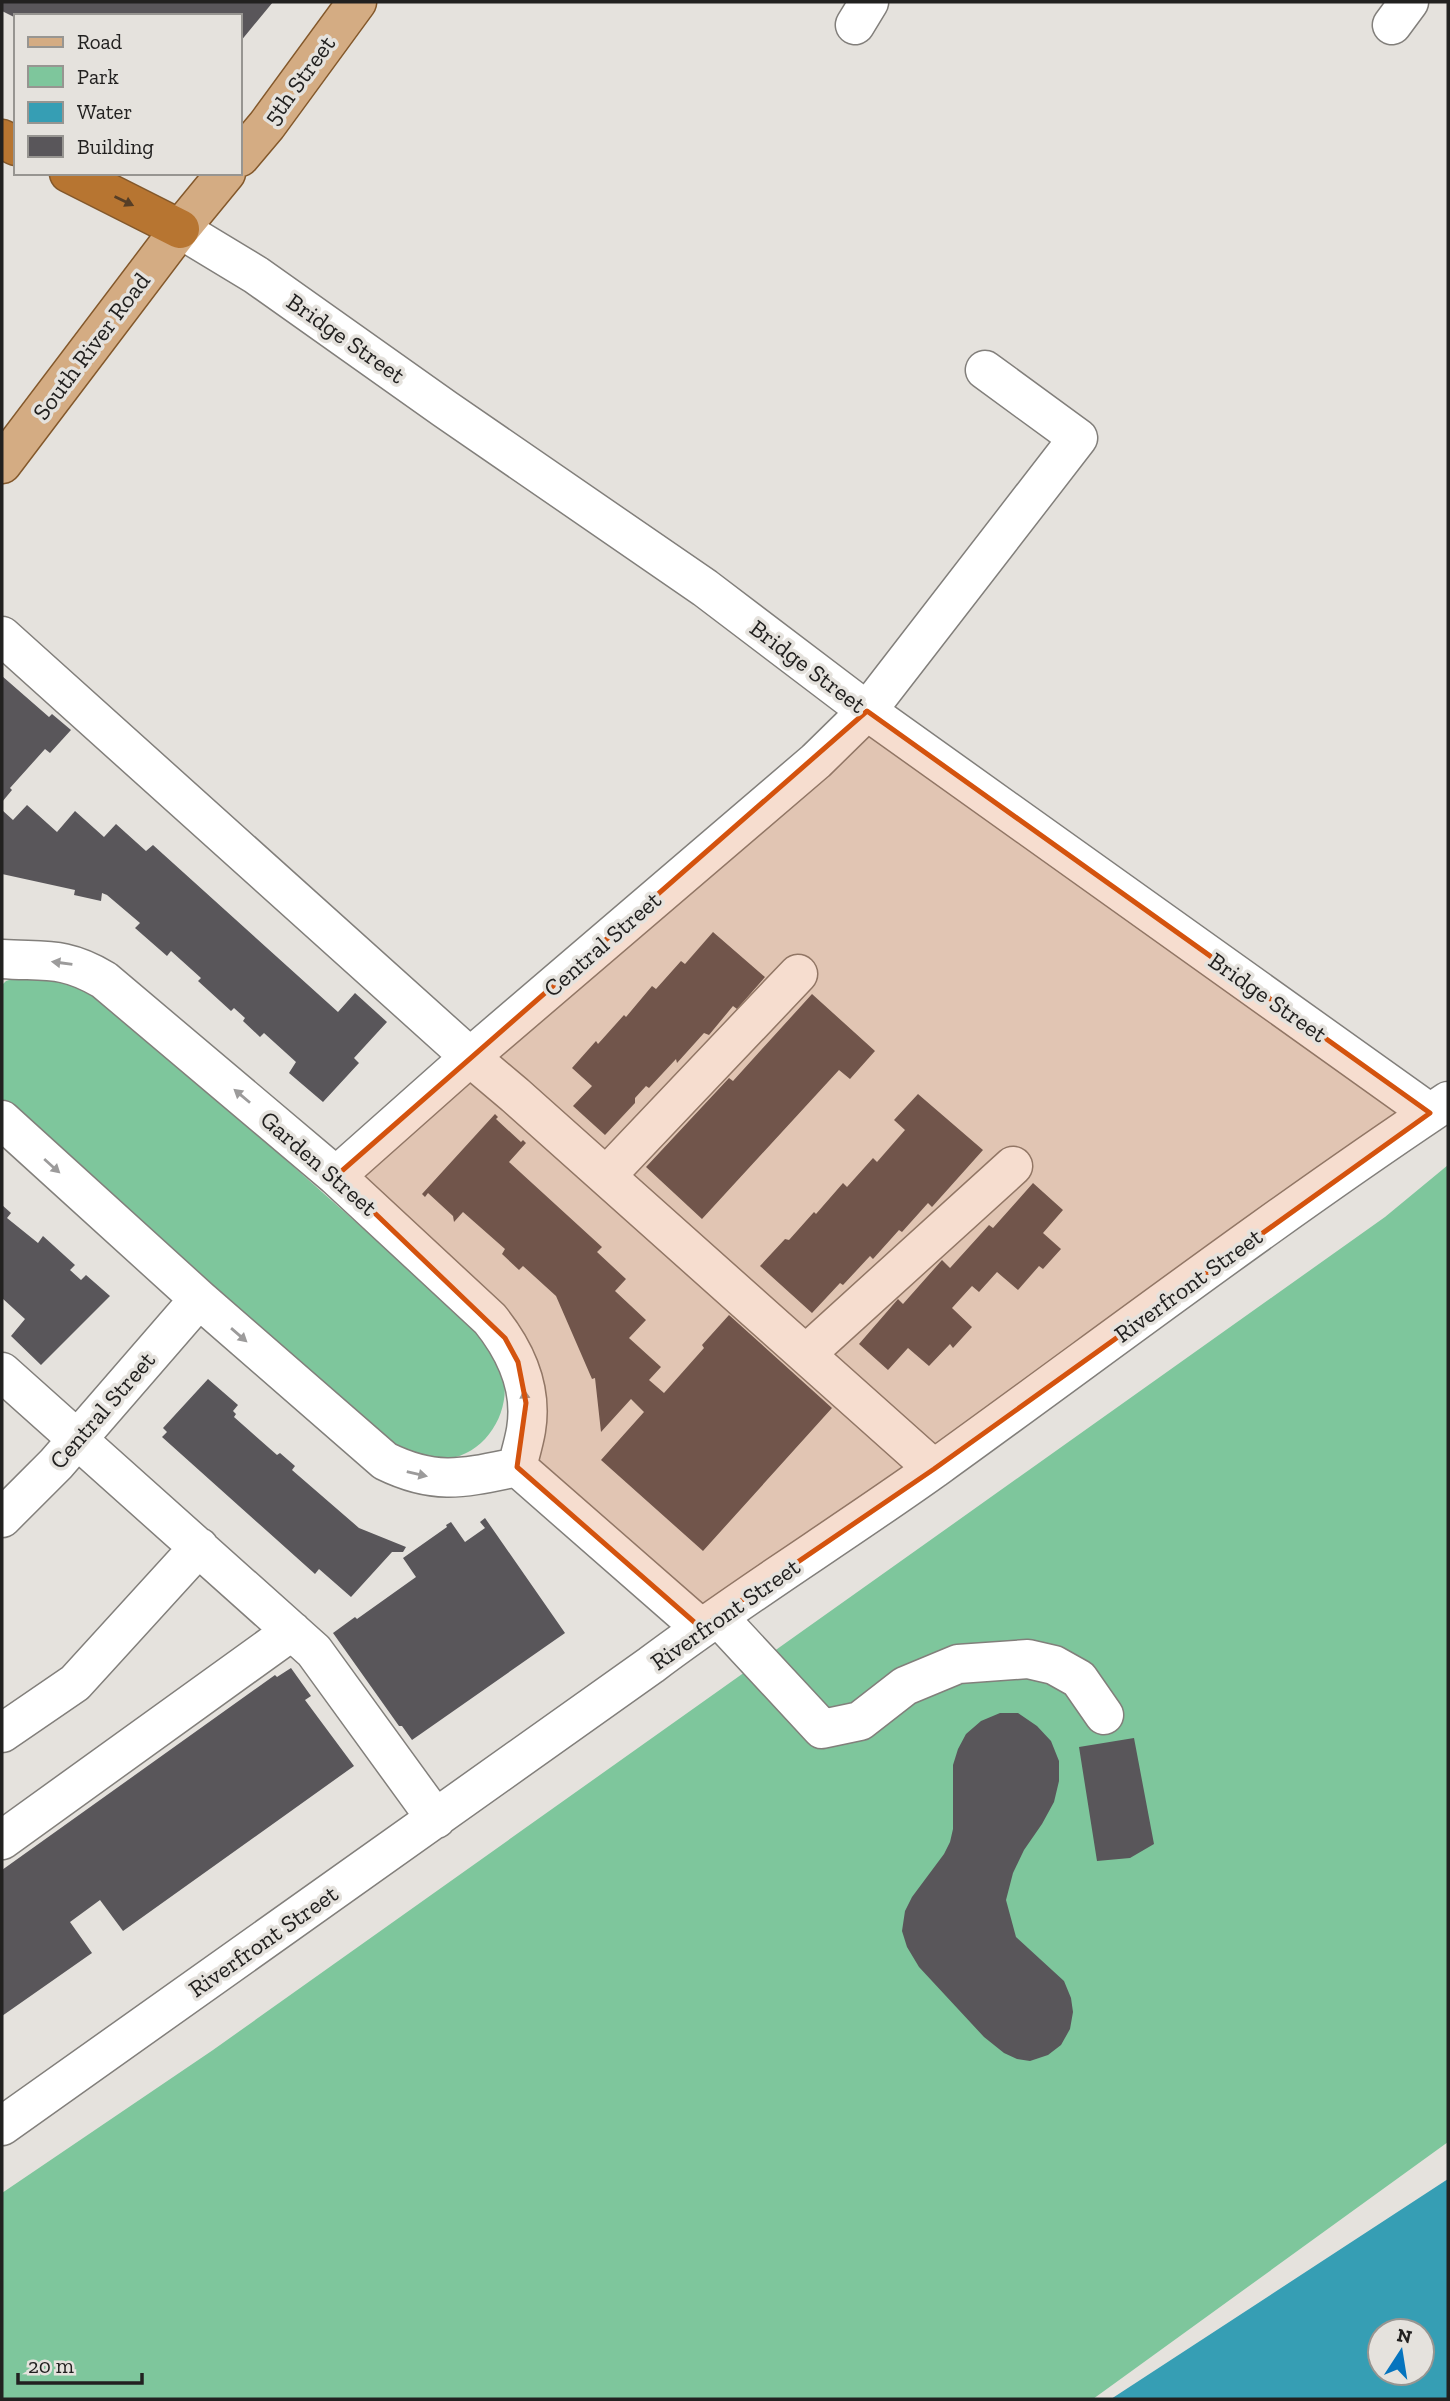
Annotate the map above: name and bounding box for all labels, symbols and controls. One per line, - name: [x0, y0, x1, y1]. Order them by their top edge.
- legend: [14, 14, 242, 175]
- text: Road: [77, 29, 123, 54]
- street label: 5th Street: [257, 30, 341, 130]
- text: Park: [77, 64, 119, 89]
- text: Water: [77, 99, 132, 124]
- text: Building: [77, 134, 154, 159]
- one-way arrow: [114, 195, 134, 206]
- street label: South River Road: [26, 267, 156, 425]
- street label: Bridge Street: [281, 287, 411, 389]
- street label: Bridge Street: [744, 613, 872, 719]
- street label: Central Street: [537, 885, 667, 1003]
- street label: Bridge Street: [1203, 946, 1333, 1048]
- one-way arrow: [50, 957, 72, 968]
- one-way arrow: [234, 1089, 251, 1104]
- street label: Garden Street: [255, 1104, 383, 1222]
- one-way arrow: [43, 1158, 61, 1174]
- street label: Riverfront Street: [1108, 1222, 1268, 1348]
- one-way arrow: [231, 1327, 248, 1342]
- street label: Central Street: [43, 1345, 161, 1475]
- one-way arrow: [519, 1389, 530, 1411]
- one-way arrow: [406, 1468, 428, 1479]
- street label: Riverfront Street: [645, 1552, 805, 1676]
- street label: Riverfront Street: [183, 1879, 343, 2003]
- north arrow: [1366, 2317, 1436, 2387]
- text: N: [1395, 2323, 1414, 2349]
- scale bar: [18, 2342, 142, 2386]
- text: 20 m: [28, 2353, 74, 2378]

